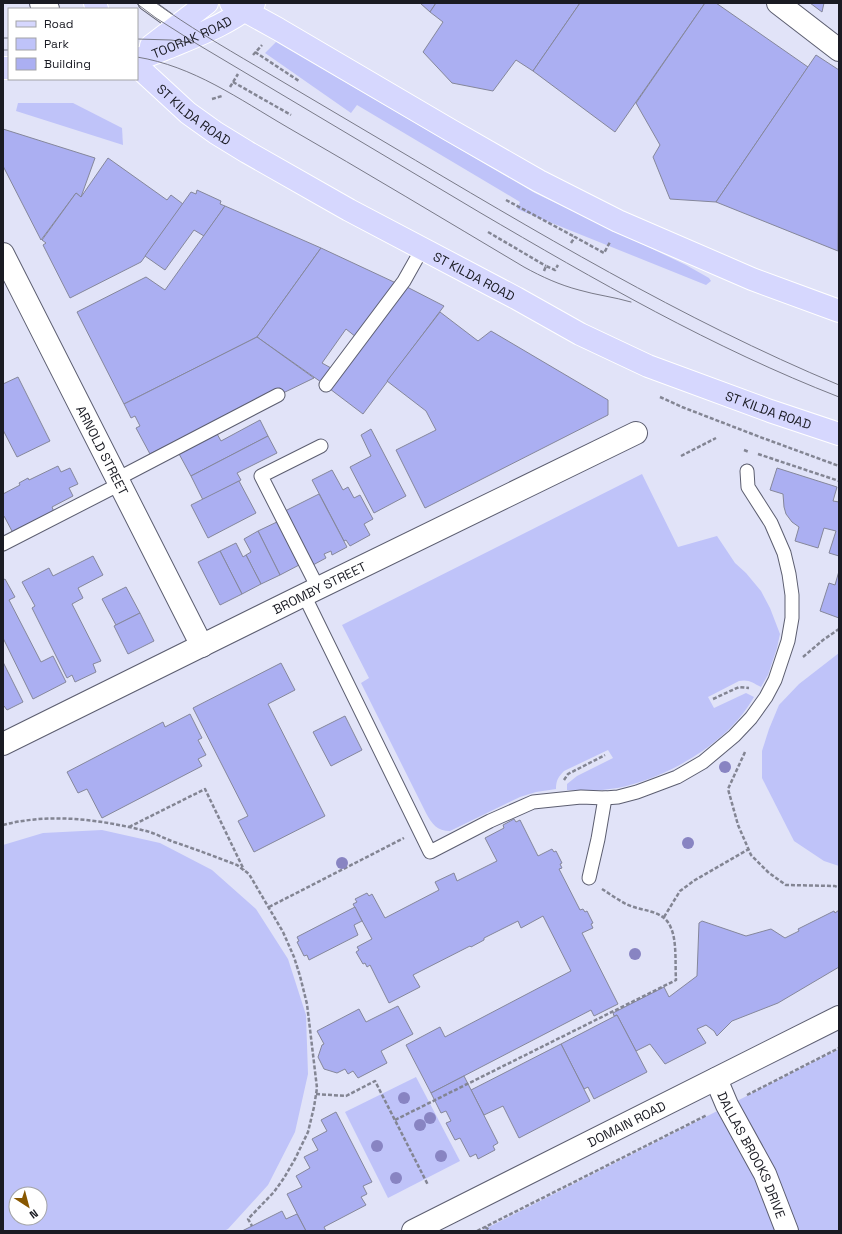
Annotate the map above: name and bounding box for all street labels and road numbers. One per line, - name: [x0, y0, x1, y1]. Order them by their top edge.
- street label: TOORAK ROAD: [149, 12, 235, 63]
- street label: ST KILDA ROAD: [153, 80, 234, 149]
- street label: ST KILDA ROAD: [430, 248, 518, 305]
- street label: ST KILDA ROAD: [723, 387, 813, 433]
- street label: ARNOLD STREET: [72, 403, 132, 499]
- street label: BROMBY STREET: [270, 558, 369, 618]
- street label: DALLAS BROOKS DRIVE: [713, 1089, 789, 1221]
- street label: DOMAIN ROAD: [585, 1097, 669, 1151]

